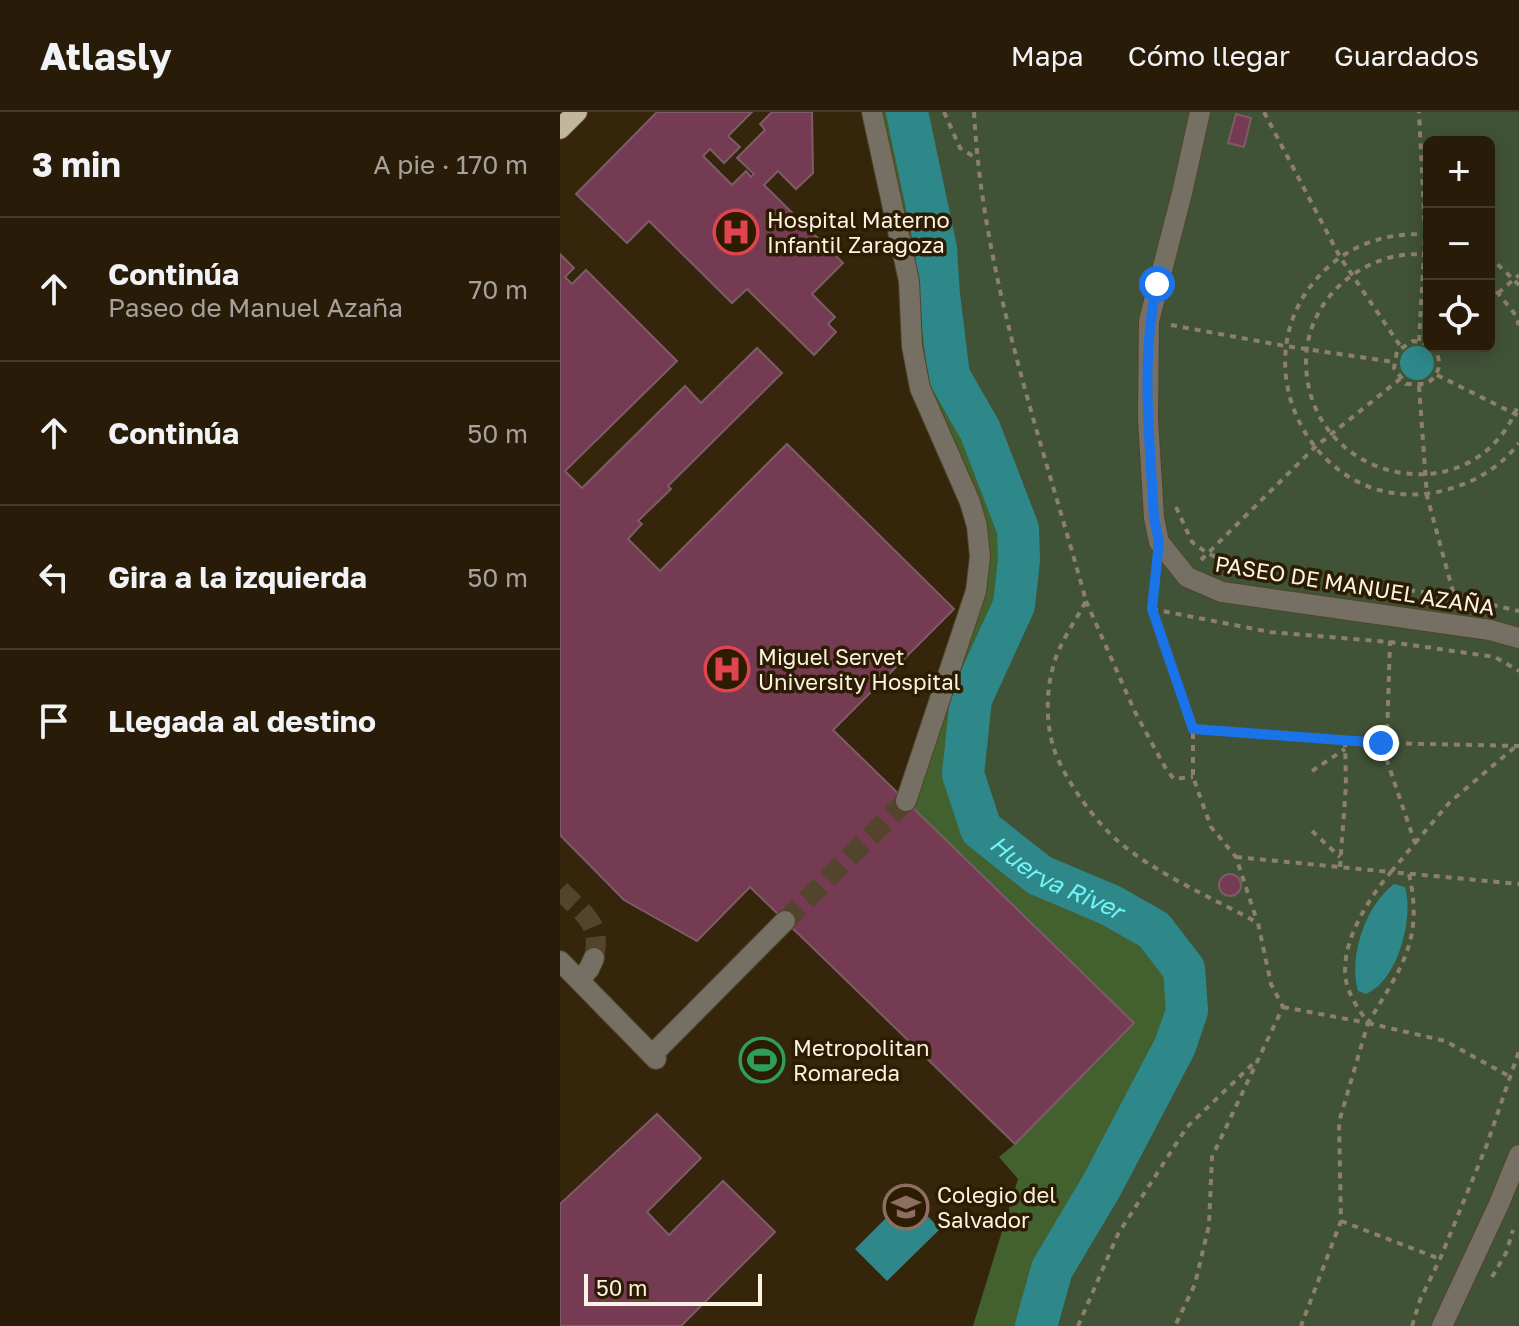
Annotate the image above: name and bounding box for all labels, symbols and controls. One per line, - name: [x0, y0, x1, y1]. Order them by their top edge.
- text: Atlasly: [40, 33, 172, 78]
- text: Mapa: [1011, 39, 1084, 72]
- text: Cómo llegar: [1128, 39, 1290, 72]
- text: Guardados: [1334, 39, 1479, 72]
- map controls: [1423, 136, 1495, 352]
- button: +: [1423, 136, 1495, 208]
- text: 3 min: [32, 144, 121, 184]
- text: A pie · 170 m: [373, 149, 528, 180]
- place label: Hospital Materno Infantil Zaragoza: [767, 206, 950, 258]
- hospital icon: Hospital Materno Infantil Zaragoza: [712, 208, 760, 256]
- button: −: [1423, 208, 1495, 280]
- text: Continúa: [108, 256, 239, 292]
- route start: [1139, 266, 1175, 302]
- icon: ahead: [32, 267, 76, 311]
- text: 70 m: [469, 274, 528, 305]
- button: locate: [1423, 280, 1495, 352]
- text: Paseo de Manuel Azaña: [108, 292, 403, 323]
- icon: ahead: [32, 411, 76, 455]
- text: Continúa: [108, 415, 239, 451]
- text: 50 m: [467, 418, 528, 449]
- street label: PASEO DE MANUEL AZAÑA: [1213, 550, 1497, 620]
- icon: left: [32, 555, 76, 599]
- text: Gira a la izquierda: [108, 559, 367, 595]
- text: 50 m: [467, 562, 528, 593]
- place label: Miguel Servet University Hospital: [758, 643, 961, 695]
- hospital icon: Miguel Servet University Hospital: [703, 645, 751, 693]
- icon: arrive: [32, 699, 76, 743]
- text: Llegada al destino: [108, 703, 376, 739]
- route end: [1363, 725, 1399, 761]
- water label: Huerva River: [985, 828, 1132, 926]
- place label: Metropolitan Romareda: [793, 1034, 929, 1086]
- sports icon: Metropolitan Romareda: [738, 1036, 786, 1084]
- place label: Colegio del Salvador: [937, 1181, 1056, 1233]
- school or university icon: Colegio del Salvador: [882, 1183, 930, 1231]
- scale bar: [584, 1270, 762, 1306]
- text: 50 m: [596, 1274, 647, 1301]

